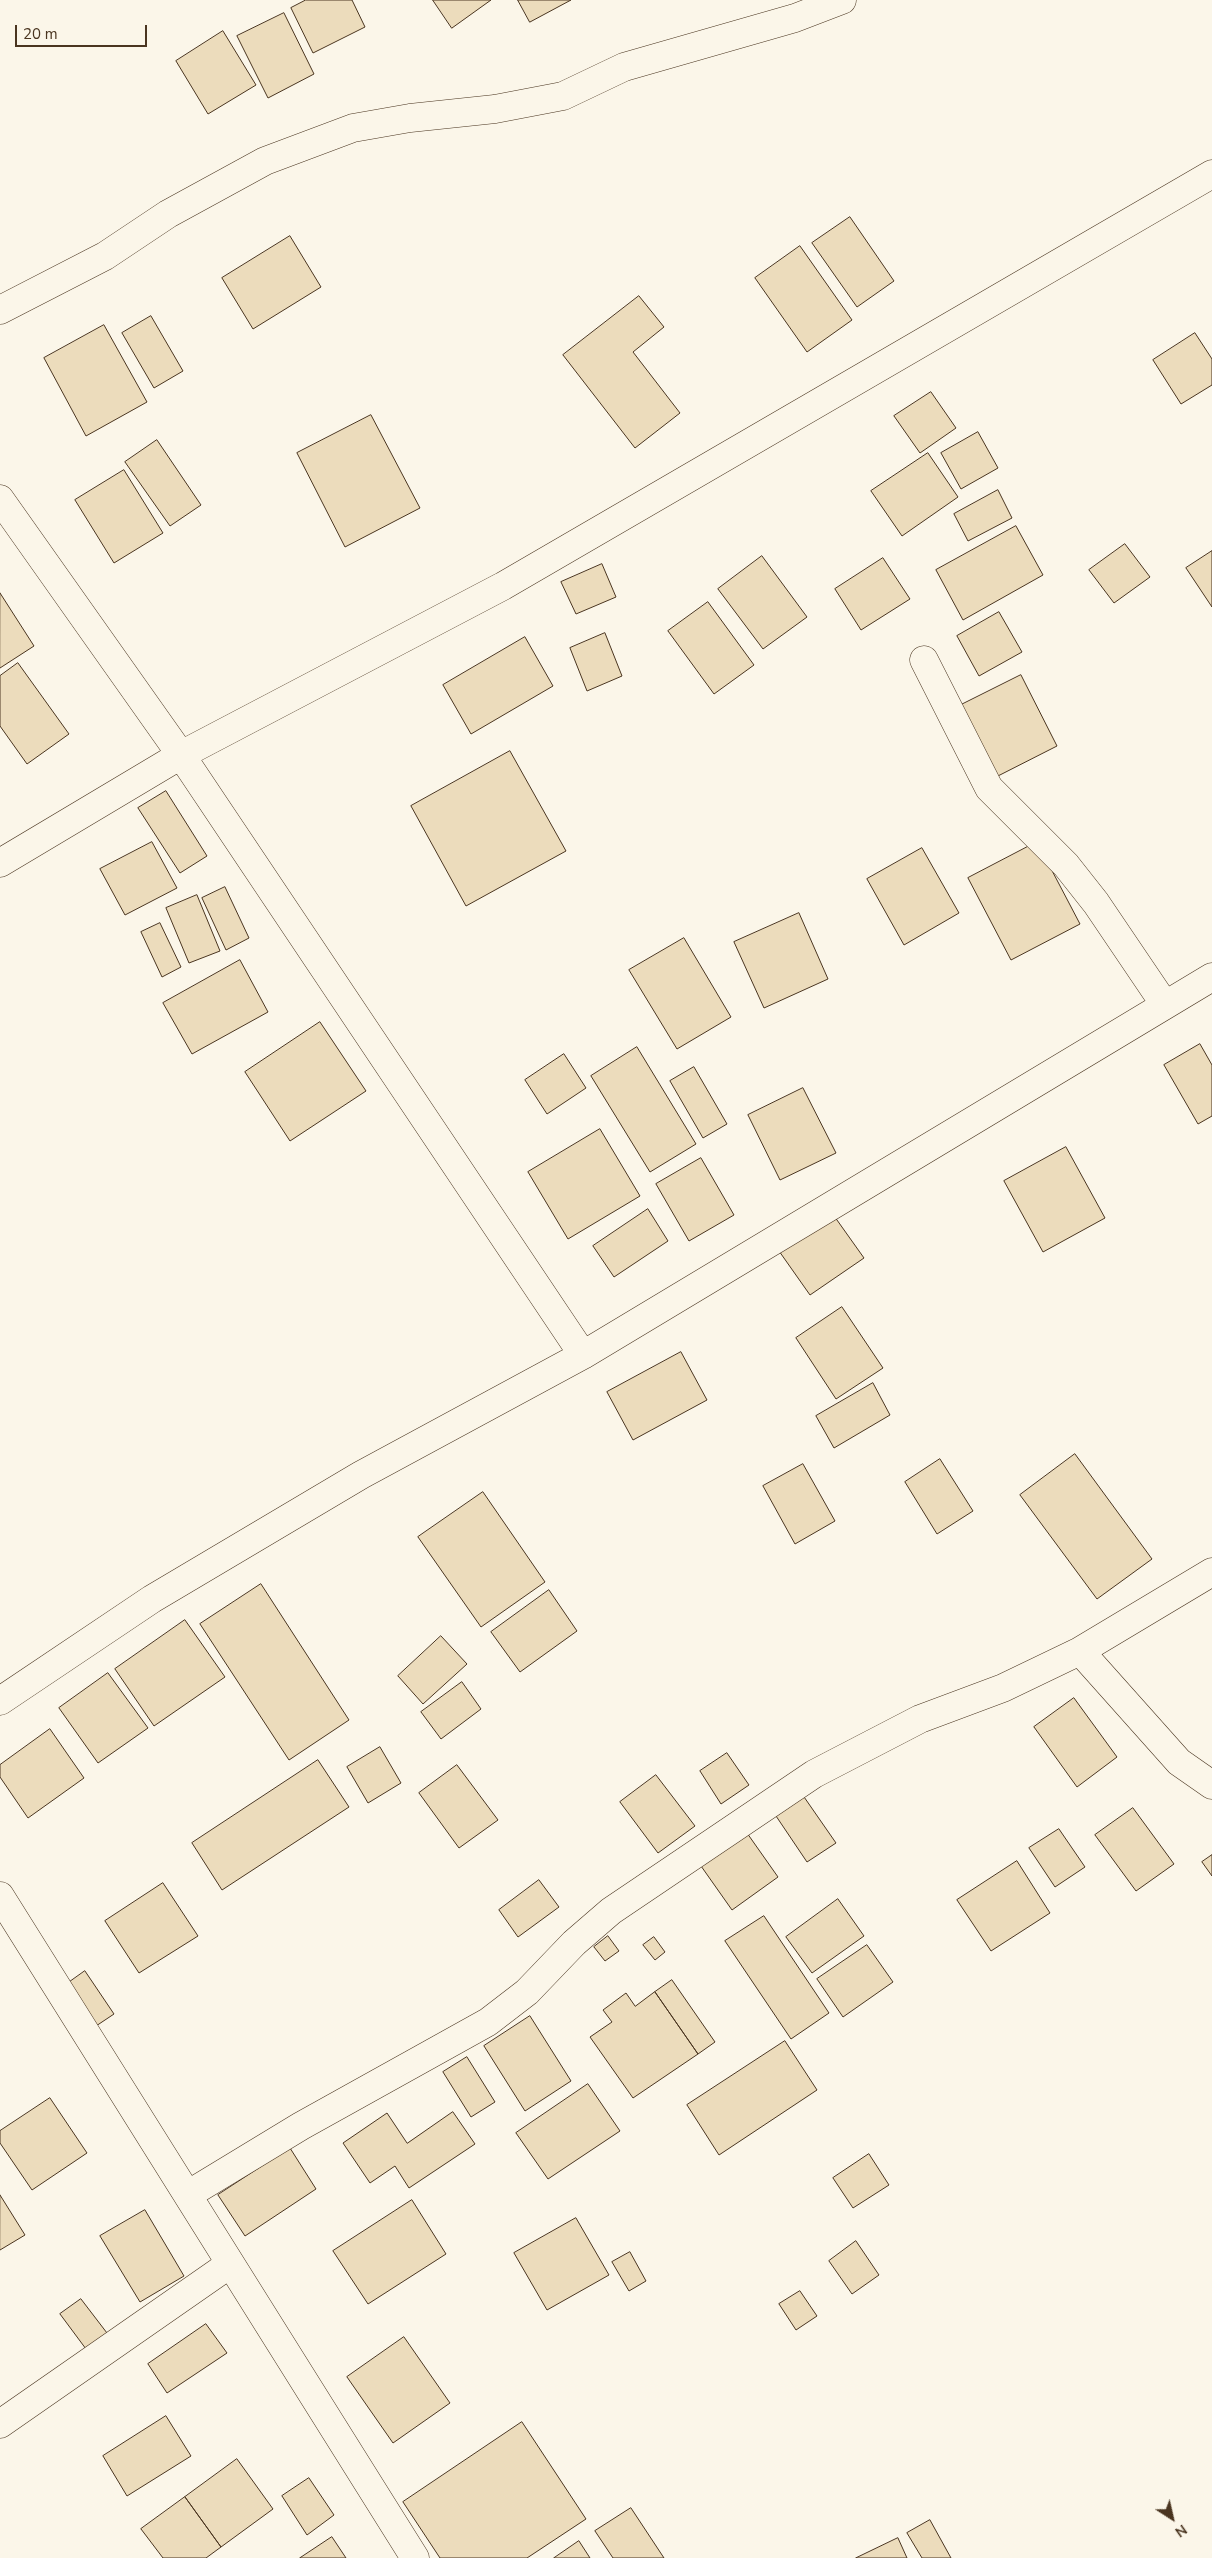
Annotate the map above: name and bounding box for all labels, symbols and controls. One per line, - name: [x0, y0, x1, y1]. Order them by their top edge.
- scale bar: [18, 15, 150, 47]
- text: 20 m: [23, 24, 58, 44]
- north arrow: [1147, 2493, 1197, 2543]
- text: N: [1171, 2520, 1191, 2541]

